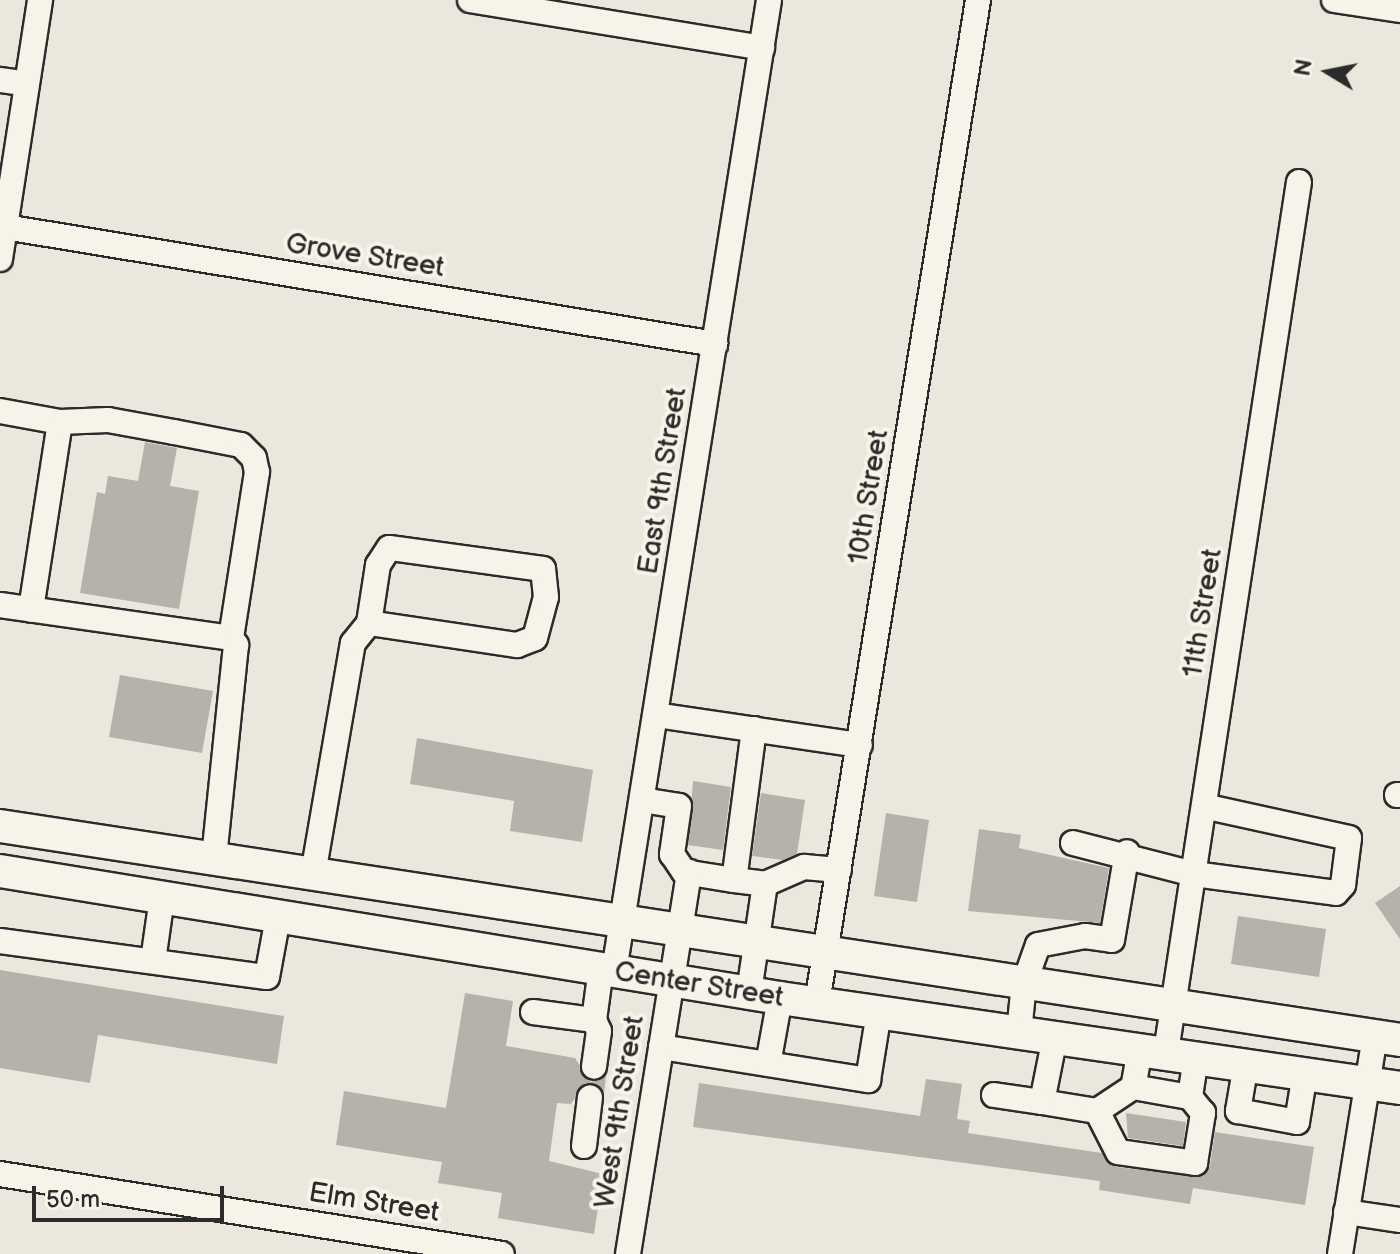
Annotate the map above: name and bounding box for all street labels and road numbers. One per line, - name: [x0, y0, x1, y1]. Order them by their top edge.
- street label: Grove Street: [283, 227, 447, 285]
- street label: East 9th Street: [632, 385, 694, 577]
- street label: 10th Street: [842, 427, 896, 567]
- street label: 11th Street: [1176, 546, 1230, 680]
- street label: Center Street: [612, 955, 786, 1015]
- street label: West 9th Street: [588, 1013, 652, 1211]
- street label: Elm Street: [306, 1176, 442, 1230]

